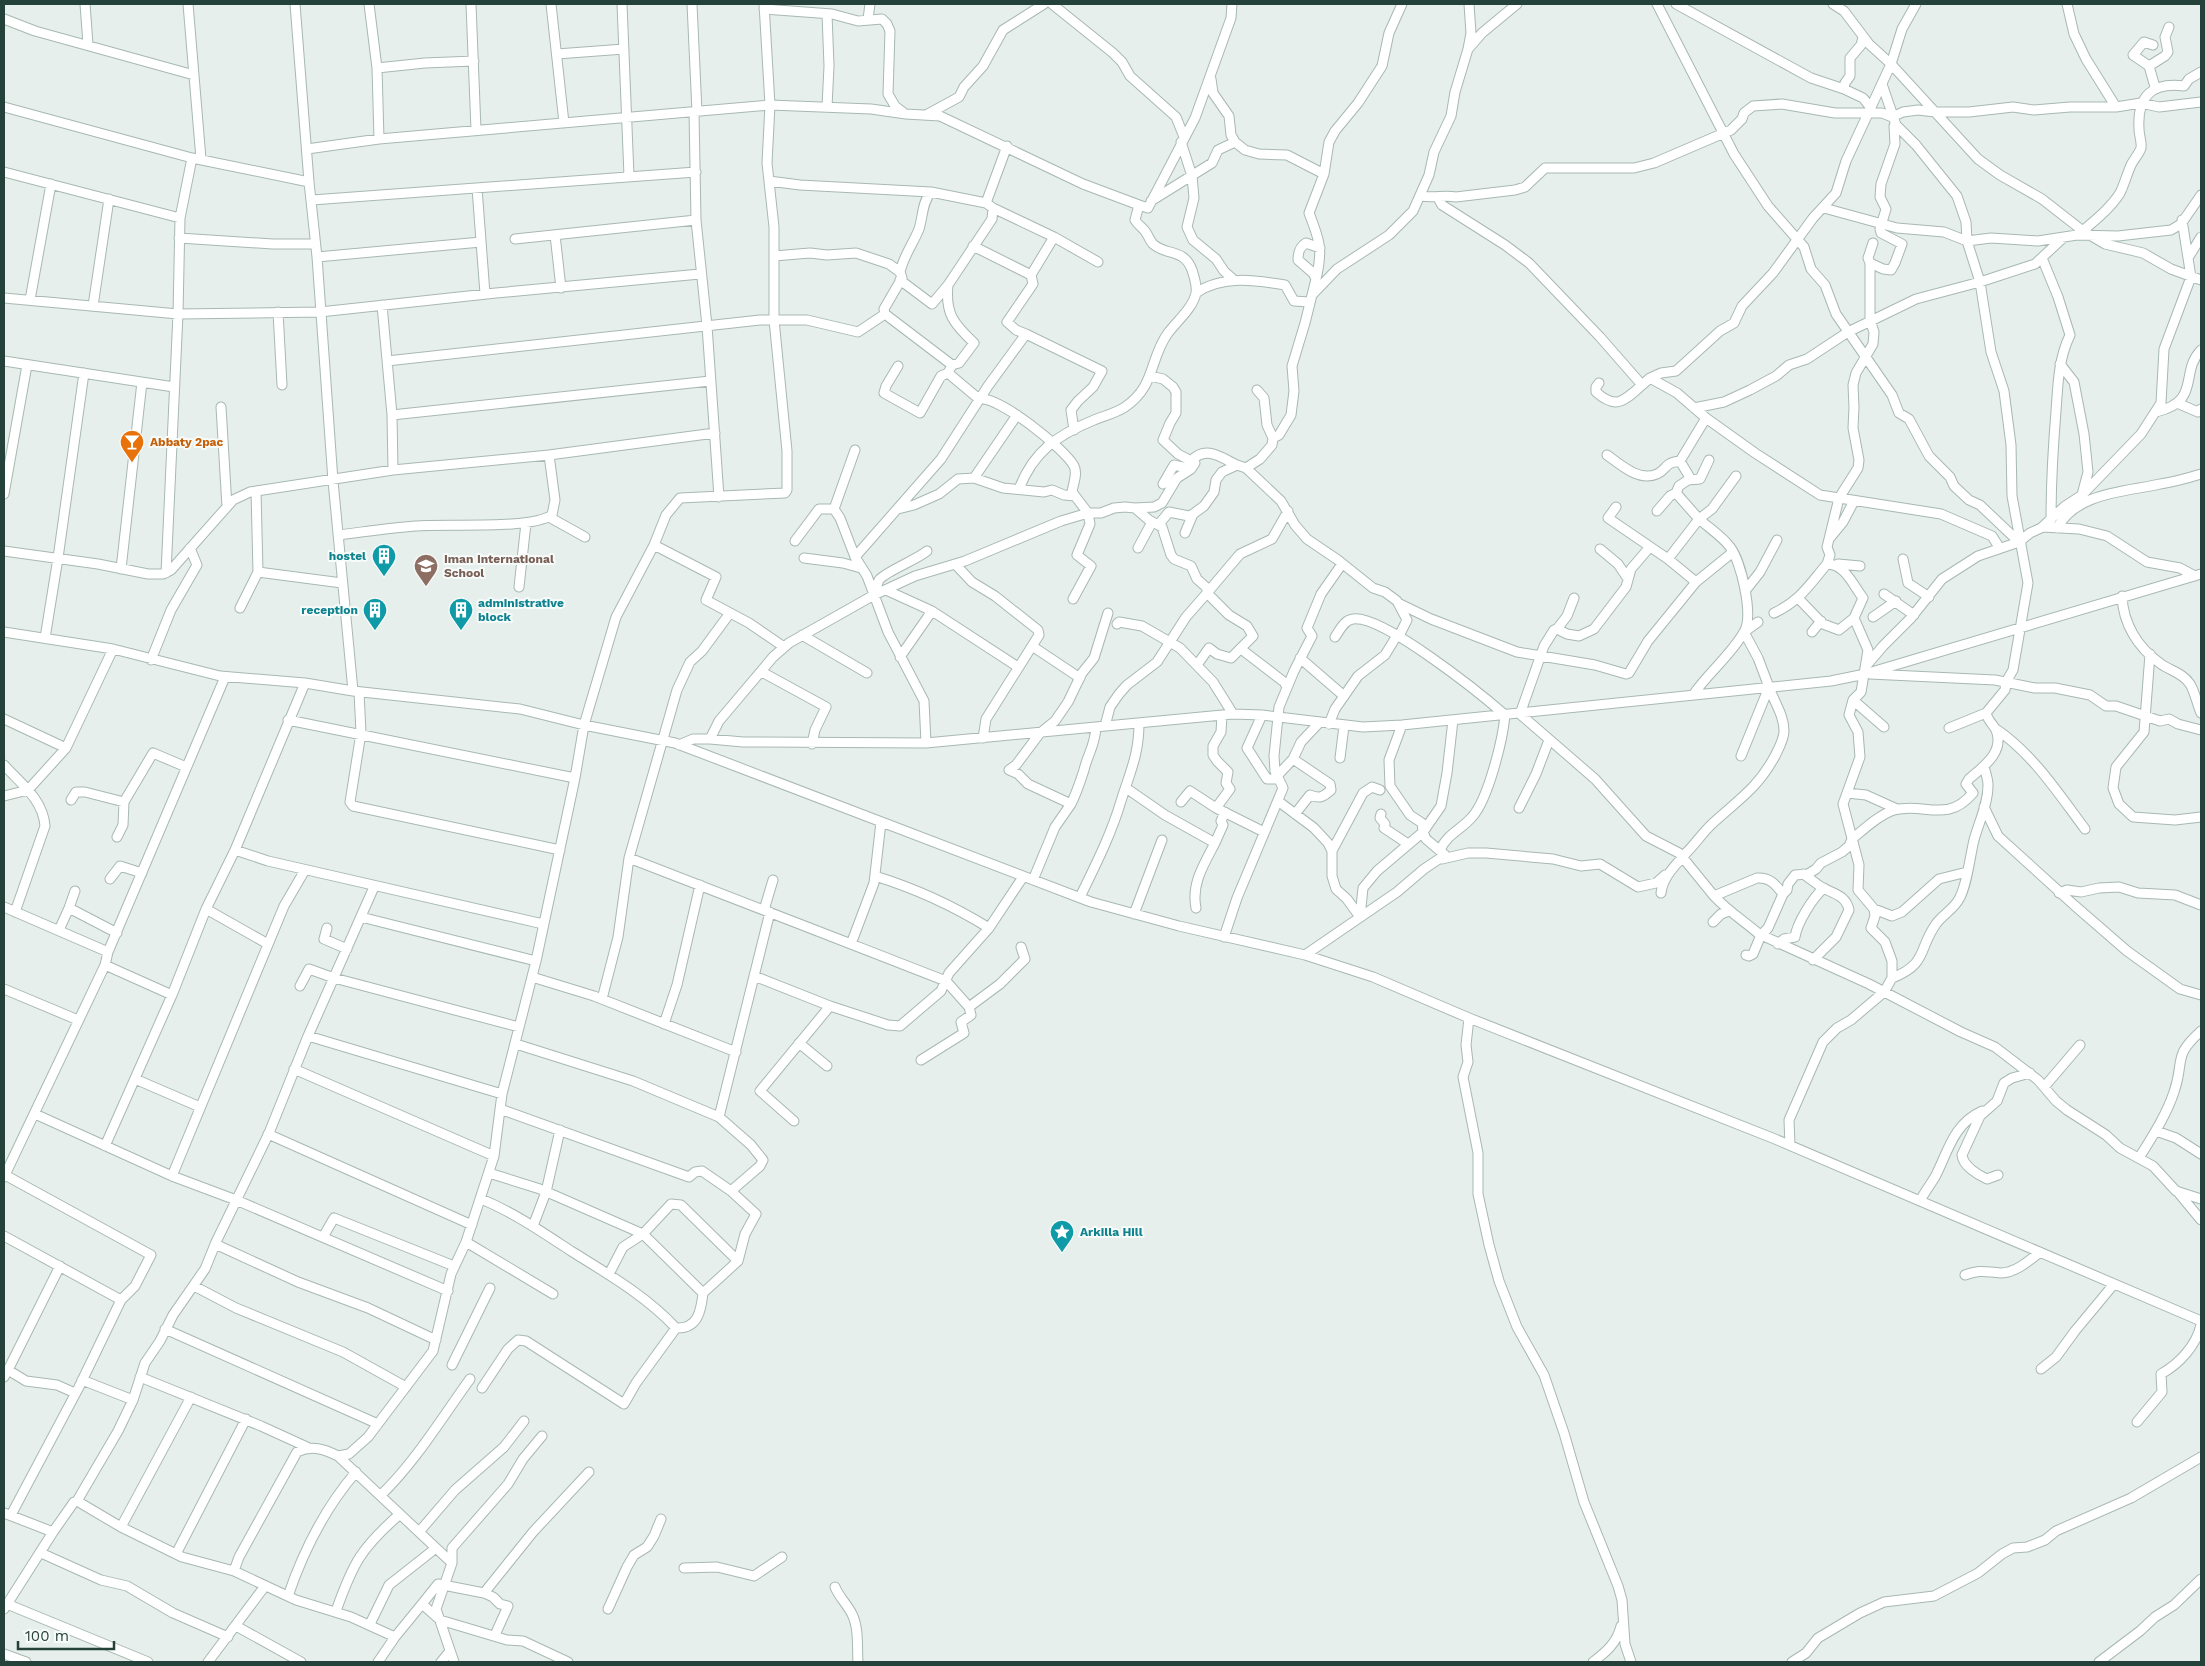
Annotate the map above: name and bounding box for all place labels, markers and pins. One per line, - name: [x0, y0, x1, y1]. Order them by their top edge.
- bar icon: Abbaty 2pac: [119, 429, 145, 463]
- place label: Abbaty 2pac: [150, 435, 224, 449]
- building icon: hostel: [371, 543, 397, 577]
- place label: hostel: [329, 549, 366, 563]
- place label: Iman International School: [444, 552, 554, 580]
- school or university icon: Iman International School: [413, 553, 439, 587]
- place label: administrative block: [478, 596, 564, 624]
- building icon: reception: [362, 597, 388, 631]
- building icon: administrative block: [448, 597, 474, 631]
- place label: reception: [301, 603, 358, 617]
- place icon: Arkilla Hill: [1049, 1219, 1075, 1253]
- place label: Arkilla Hill: [1080, 1225, 1143, 1239]

